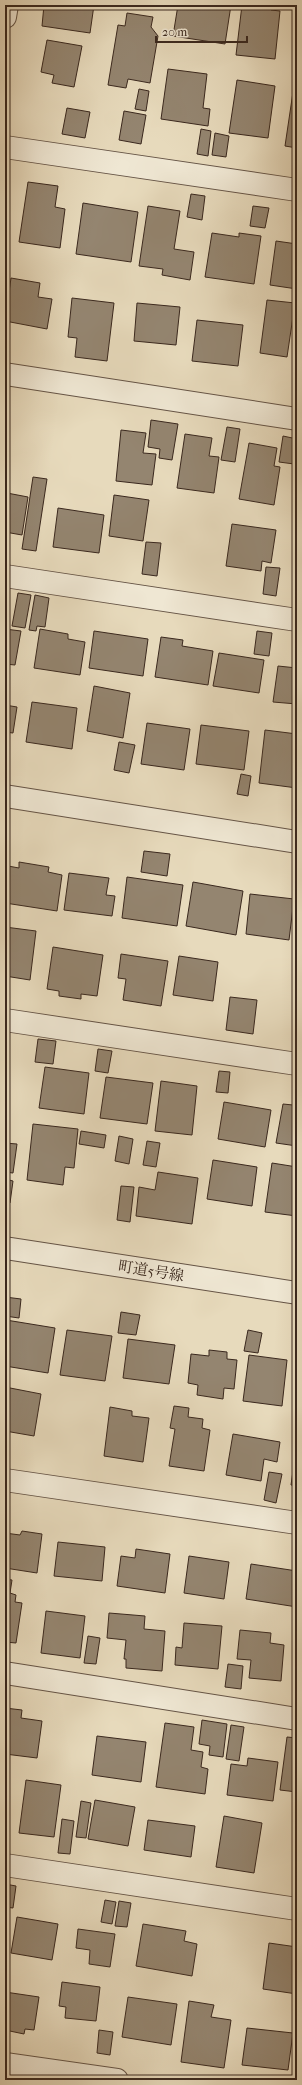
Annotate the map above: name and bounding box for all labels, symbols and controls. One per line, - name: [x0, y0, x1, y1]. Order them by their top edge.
- scale bar: [156, 18, 247, 44]
- text: 20 m: [162, 25, 187, 39]
- street label: 町道5号線: [117, 1257, 185, 1285]

